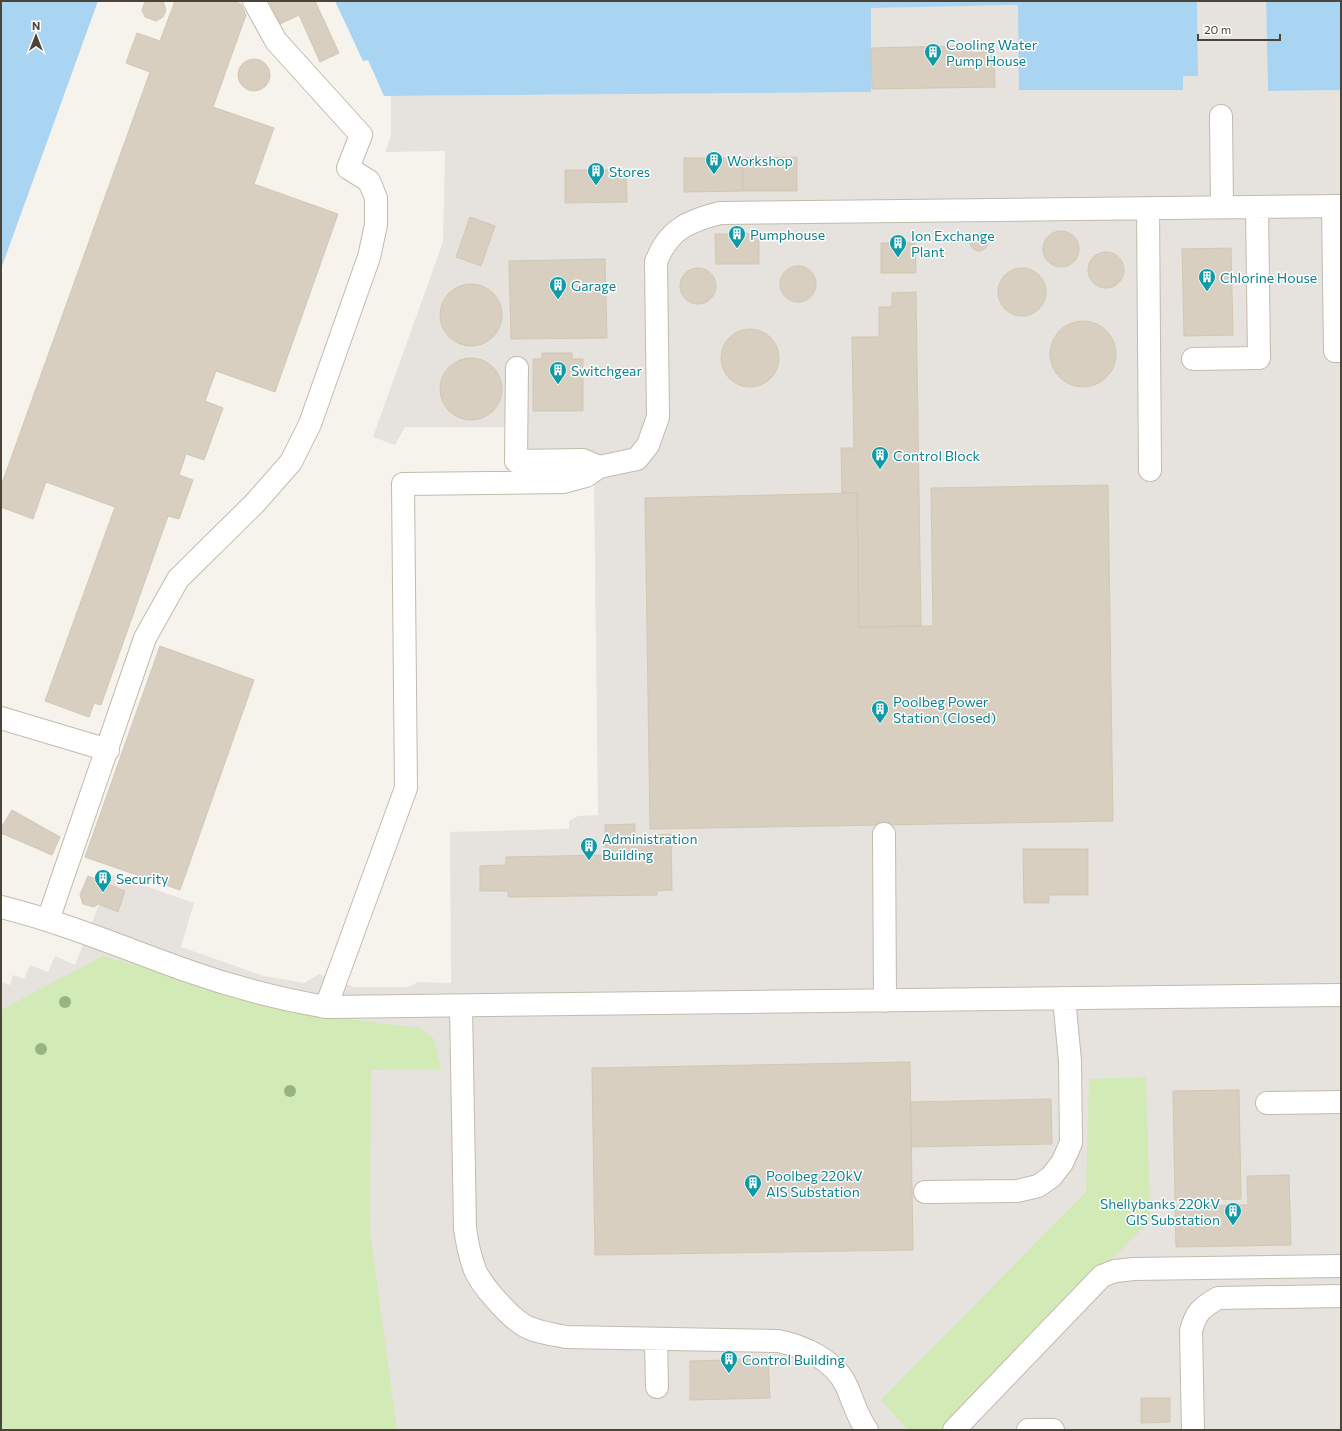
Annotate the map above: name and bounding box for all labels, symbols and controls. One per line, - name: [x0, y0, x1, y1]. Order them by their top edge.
- north arrow: [16, 16, 56, 56]
- scale bar: [1198, 16, 1280, 42]
- text: N: [32, 19, 40, 32]
- text: 20 m: [1204, 22, 1231, 36]
- place label: Cooling Water Pump House: [946, 36, 1038, 69]
- building icon: Cooling Water Pump House: [923, 42, 943, 67]
- building icon: Workshop: [704, 150, 724, 175]
- place label: Workshop: [727, 152, 793, 169]
- building icon: Stores: [586, 161, 606, 186]
- place label: Stores: [609, 163, 650, 180]
- building icon: Pumphouse: [727, 224, 747, 249]
- place label: Pumphouse: [750, 226, 825, 243]
- place label: Ion Exchange Plant: [911, 227, 995, 260]
- building icon: Ion Exchange Plant: [888, 233, 908, 258]
- building icon: Chlorine House: [1197, 267, 1217, 292]
- place label: Chlorine House: [1220, 269, 1317, 286]
- building icon: Garage: [548, 275, 568, 300]
- place label: Garage: [571, 277, 616, 294]
- building icon: Switchgear: [548, 360, 568, 385]
- place label: Switchgear: [571, 362, 642, 379]
- building icon: Control Block: [870, 445, 890, 470]
- place label: Control Block: [893, 447, 981, 464]
- place label: Poolbeg Power Station (Closed): [893, 693, 996, 726]
- building icon: Poolbeg Power Station (Closed): [870, 699, 890, 724]
- place label: Administration Building: [602, 830, 697, 863]
- building icon: Administration Building: [579, 836, 599, 861]
- building icon: Security: [93, 868, 113, 893]
- place label: Security: [116, 870, 169, 887]
- place label: Poolbeg 220kV AIS Substation: [766, 1167, 863, 1200]
- building icon: Poolbeg 220kV AIS Substation: [743, 1173, 763, 1198]
- place label: Shellybanks 220kV GIS Substation: [1100, 1195, 1220, 1228]
- building icon: Shellybanks 220kV GIS Substation: [1223, 1201, 1243, 1226]
- building icon: Control Building: [719, 1349, 739, 1374]
- place label: Control Building: [742, 1351, 845, 1368]

